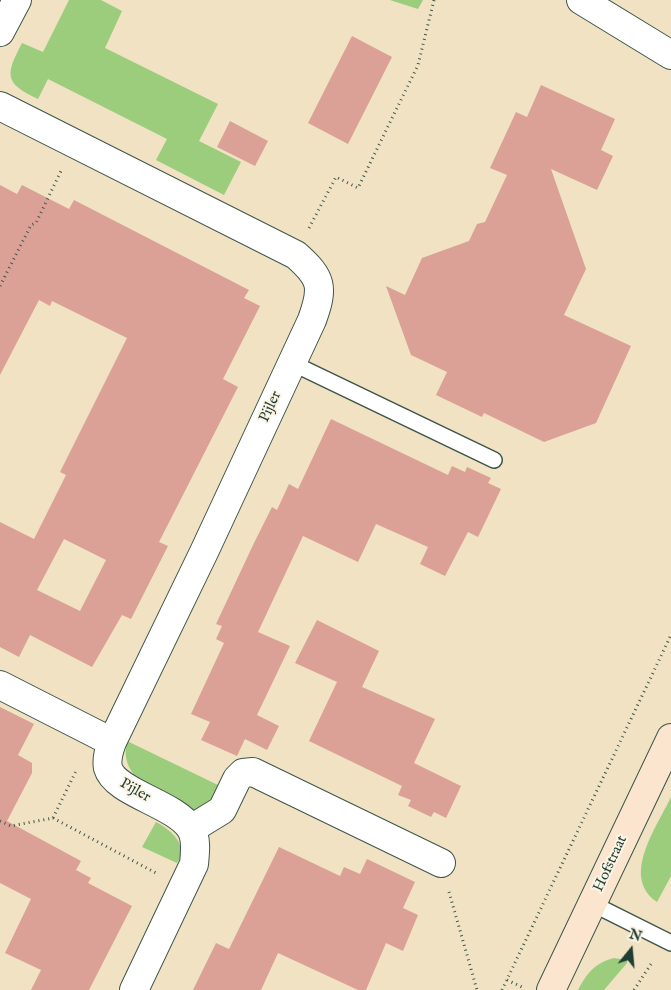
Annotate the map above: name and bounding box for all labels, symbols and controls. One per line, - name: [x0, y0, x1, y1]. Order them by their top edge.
- street label: Pijler: [256, 388, 286, 426]
- street label: Pijler: [116, 775, 154, 807]
- street label: Hofstraat: [590, 833, 632, 895]
- north arrow: [606, 925, 656, 975]
- text: N: [627, 925, 644, 946]

